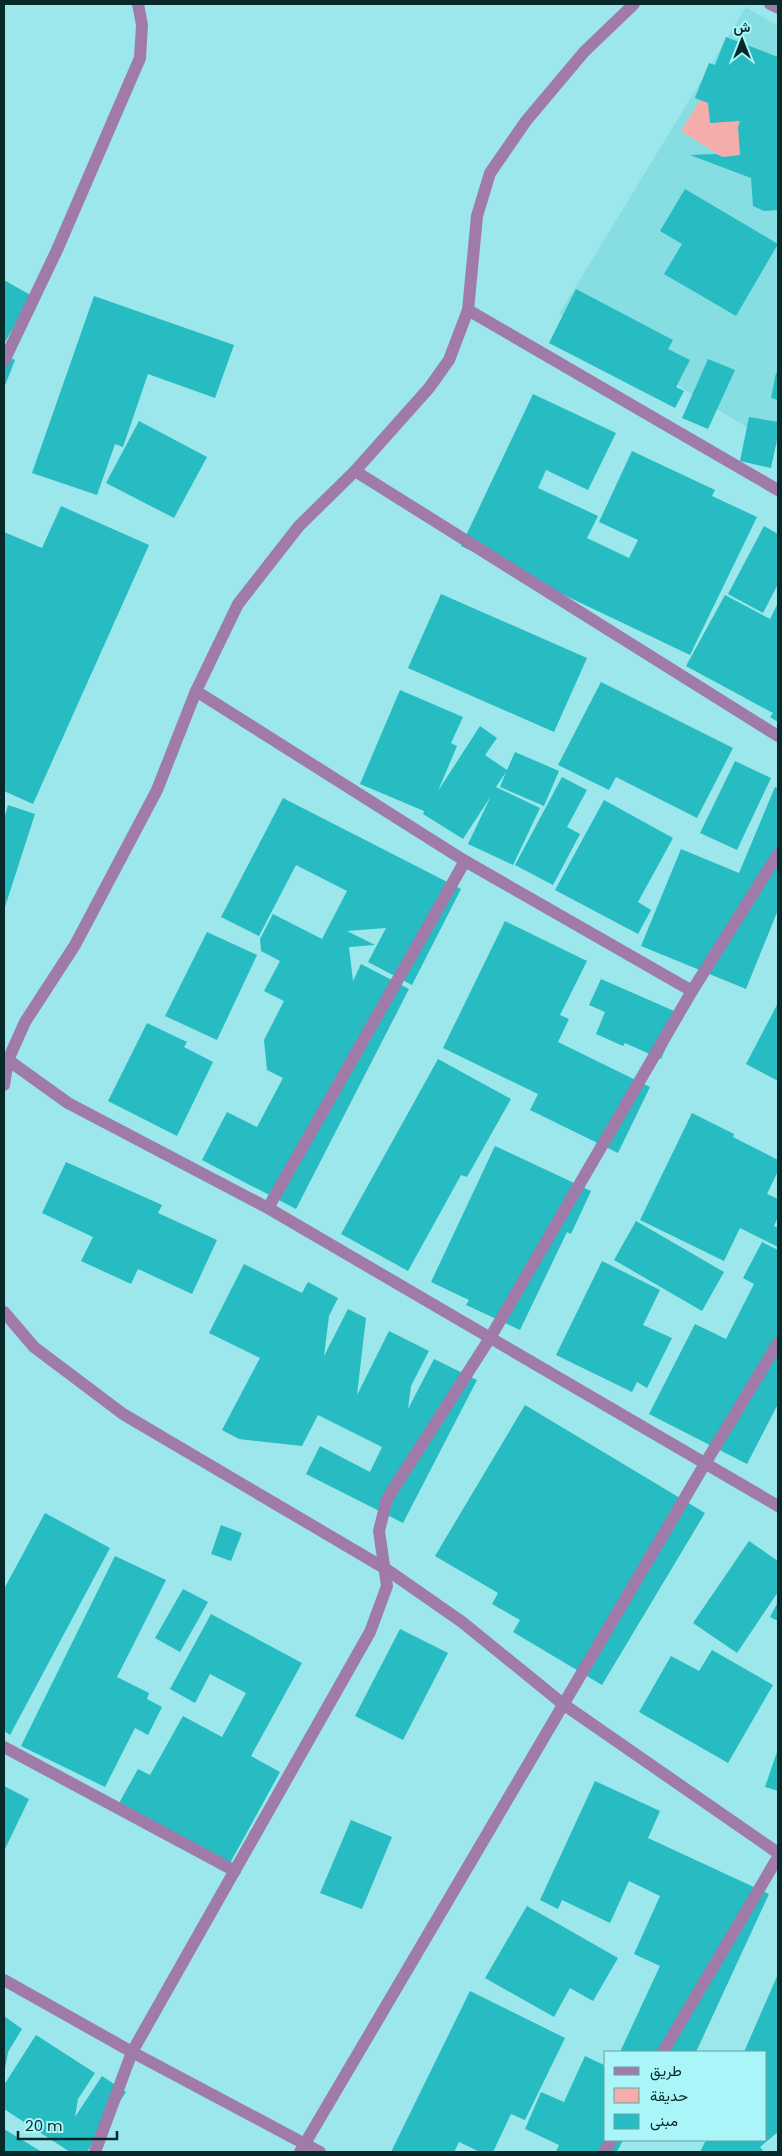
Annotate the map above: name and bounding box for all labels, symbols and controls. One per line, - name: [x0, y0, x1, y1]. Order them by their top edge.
- north arrow: [717, 15, 767, 65]
- text: ش: [734, 17, 751, 37]
- legend: [604, 2051, 767, 2141]
- text: طريق: [650, 2060, 682, 2081]
- text: حديقة: [650, 2085, 688, 2106]
- scale bar: [18, 2108, 116, 2140]
- text: مبنى: [650, 2110, 678, 2131]
- text: 20 m: [25, 2115, 63, 2136]

